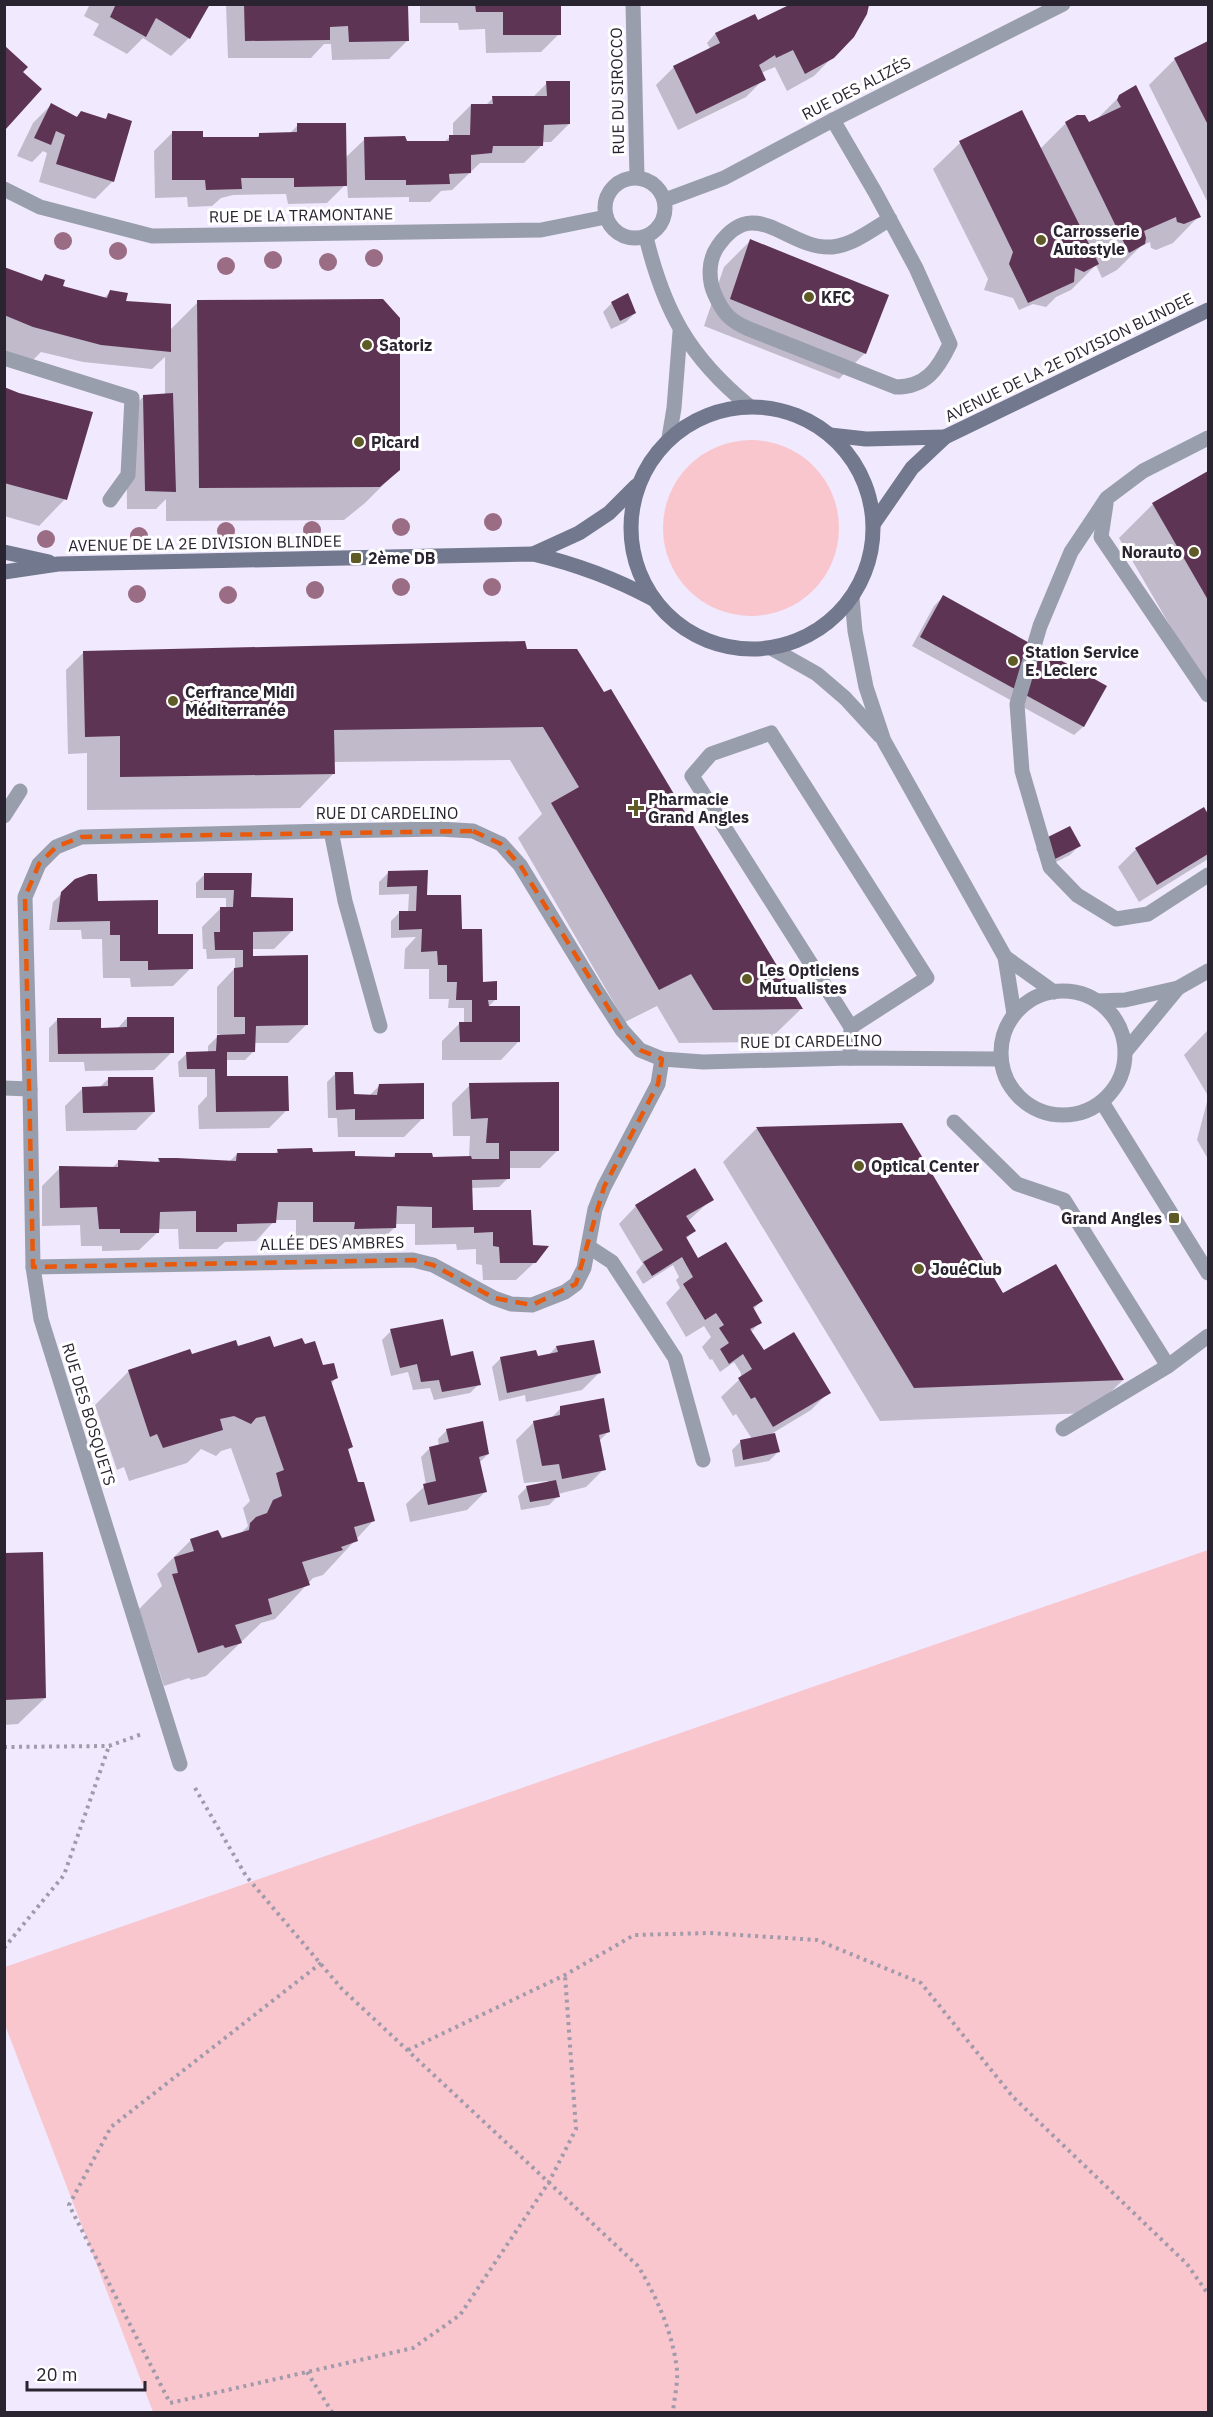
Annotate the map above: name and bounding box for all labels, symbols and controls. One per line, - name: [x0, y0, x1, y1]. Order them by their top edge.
- street label: RUE DU SIROCCO: [606, 27, 628, 155]
- street label: RUE DES ALIZÉS: [798, 51, 914, 124]
- street label: RUE DE LA TRAMONTANE: [209, 203, 393, 227]
- place label: Carrosserie Autostyle: [1053, 221, 1139, 259]
- marker: Carrosserie Autostyle: [1034, 233, 1048, 247]
- place label: KFC: [821, 287, 851, 307]
- street label: AVENUE DE LA 2E DIVISION BLINDEE: [942, 288, 1196, 426]
- marker: KFC: [802, 290, 816, 304]
- place label: Satoriz: [379, 335, 432, 355]
- marker: Satoriz: [360, 338, 374, 352]
- place label: Picard: [371, 432, 420, 452]
- marker: Picard: [352, 435, 366, 449]
- street label: AVENUE DE LA 2E DIVISION BLINDEE: [68, 531, 342, 555]
- place label: Norauto: [1121, 542, 1182, 562]
- marker: Norauto: [1187, 545, 1201, 559]
- place label: 2ème DB: [368, 548, 436, 568]
- marker: 2ème DB: [349, 551, 363, 565]
- place label: Station Service E. Leclerc: [1025, 642, 1139, 680]
- marker: Station Service E. Leclerc: [1006, 654, 1020, 668]
- place label: Cerfrance Midi Méditerranée: [185, 682, 295, 720]
- marker: Cerfrance Midi Méditerranée: [166, 694, 180, 708]
- place label: Pharmacie Grand Angles: [648, 789, 749, 827]
- marker: Pharmacie Grand Angles: [629, 801, 643, 815]
- street label: RUE DI CARDELINO: [316, 803, 458, 823]
- place label: Les Opticiens Mutualistes: [759, 960, 859, 998]
- marker: Les Opticiens Mutualistes: [740, 972, 754, 986]
- street label: RUE DI CARDELINO: [740, 1030, 882, 1052]
- place label: Optical Center: [871, 1156, 980, 1176]
- marker: Optical Center: [852, 1159, 866, 1173]
- place label: Grand Angles: [1061, 1208, 1162, 1228]
- marker: Grand Angles: [1167, 1211, 1181, 1225]
- street label: ALLÉE DES AMBRES: [260, 1231, 404, 1254]
- place label: JouéClub: [931, 1259, 1002, 1279]
- marker: JouéClub: [912, 1262, 926, 1276]
- street label: RUE DES BOSQUETS: [58, 1340, 120, 1488]
- scale bar: [27, 2354, 146, 2392]
- text: 20 m: [36, 2363, 78, 2386]

